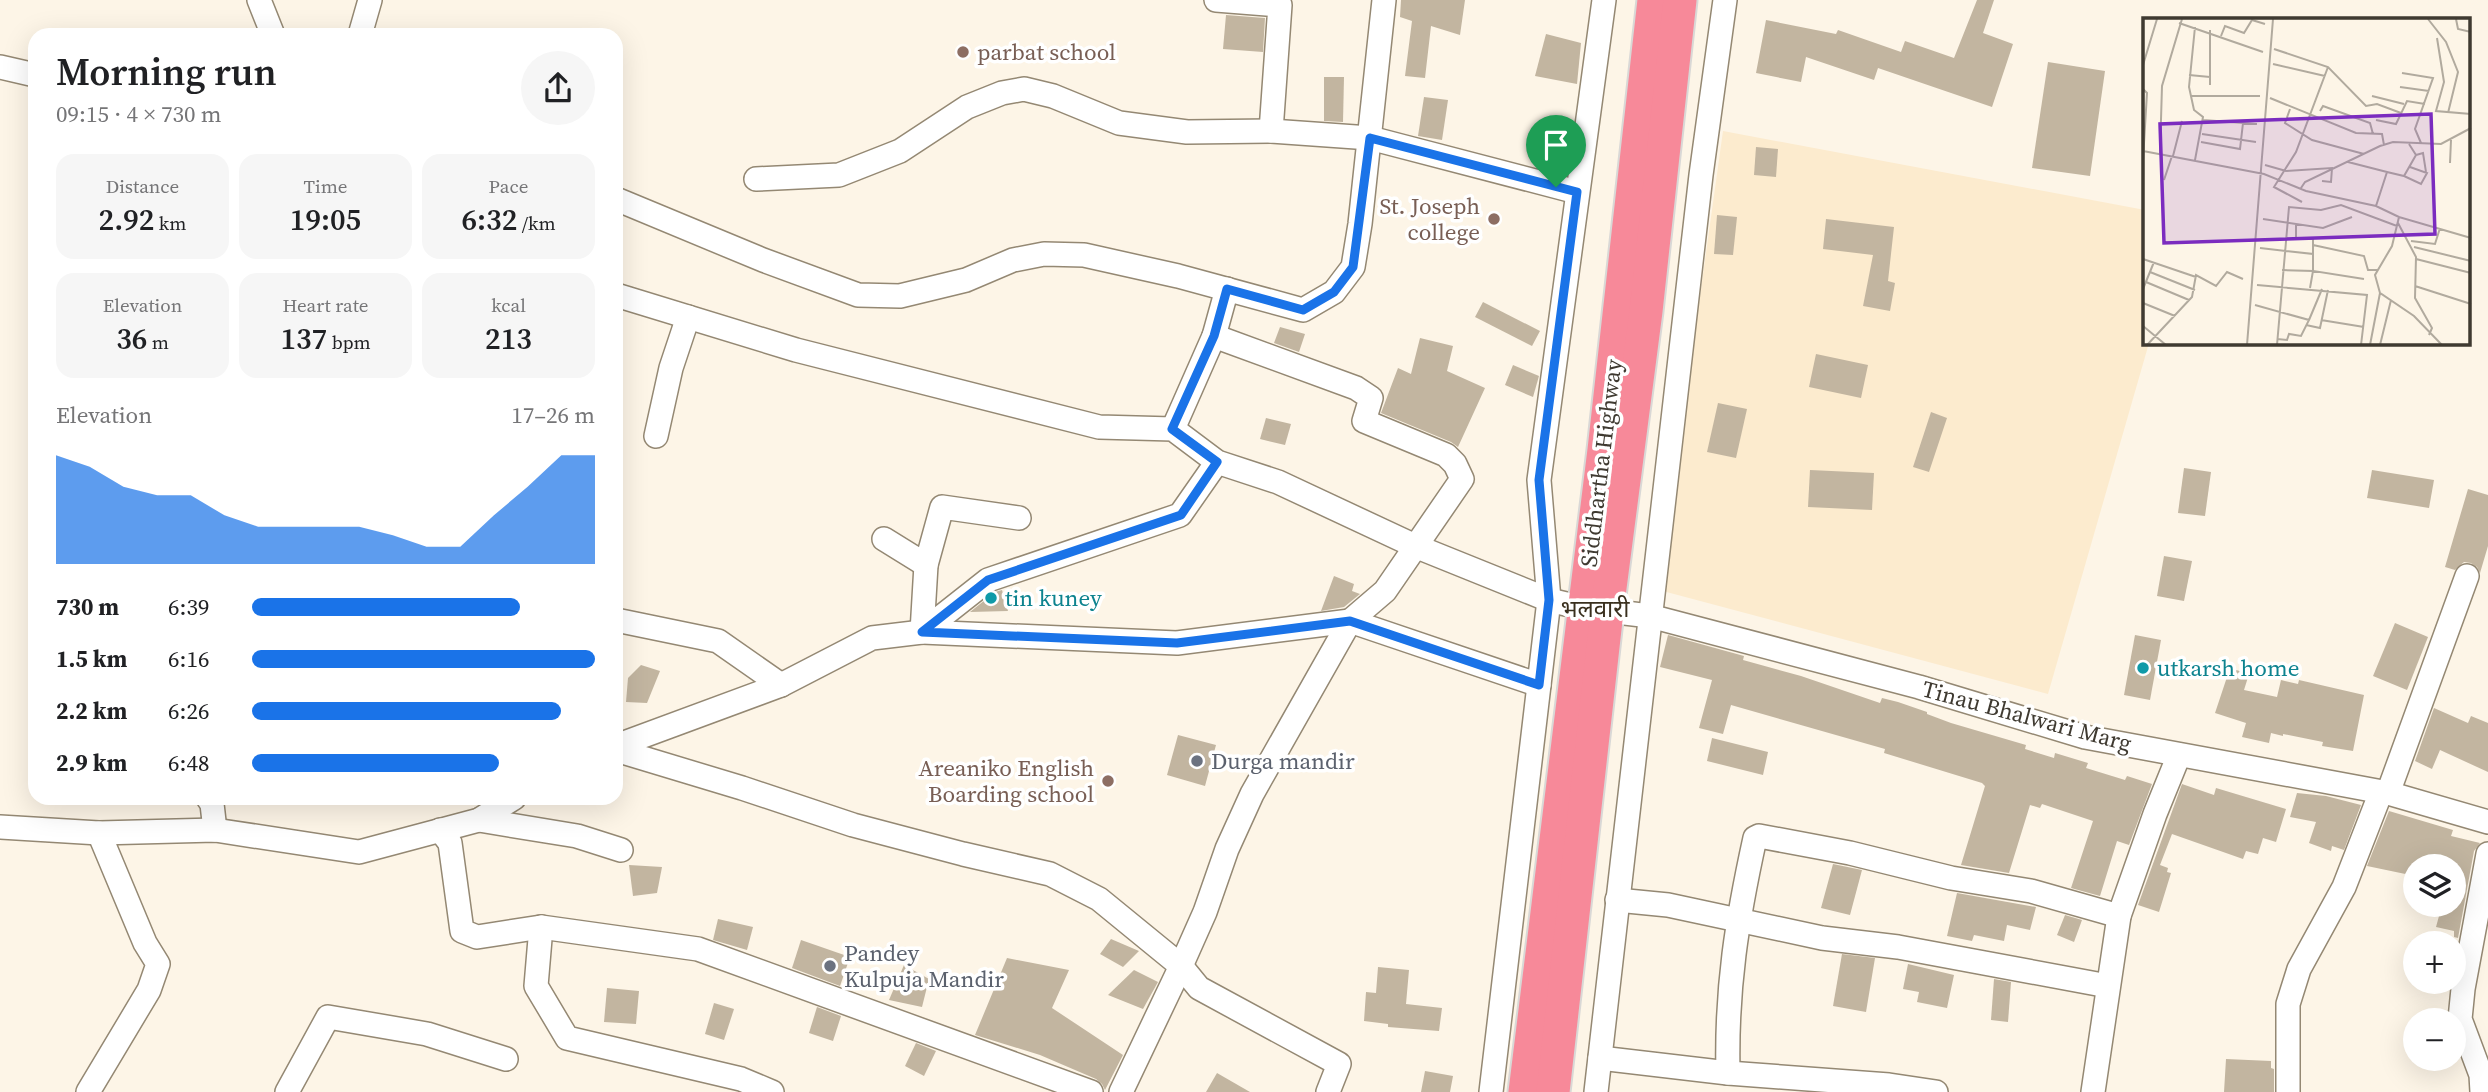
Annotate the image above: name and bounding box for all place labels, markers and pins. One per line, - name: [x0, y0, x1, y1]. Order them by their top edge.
- place label: parbat school: [977, 36, 1116, 68]
- marker: parbat school: [955, 44, 971, 60]
- pin: [1526, 115, 1586, 187]
- place label: St. Joseph college: [1379, 190, 1480, 248]
- marker: St. Joseph college: [1486, 211, 1502, 227]
- place label: tin kuney: [1005, 582, 1102, 614]
- marker: tin kuney: [983, 590, 999, 606]
- place label: utkarsh home: [2157, 652, 2299, 684]
- marker: utkarsh home: [2135, 660, 2151, 676]
- place label: Durga mandir: [1211, 745, 1355, 777]
- place label: Areaniko English Boarding school: [918, 752, 1094, 810]
- marker: Durga mandir: [1189, 753, 1205, 769]
- marker: Areaniko English Boarding school: [1100, 773, 1116, 789]
- place label: Pandey Kulpuja Mandir: [844, 937, 1004, 995]
- marker: Pandey Kulpuja Mandir: [822, 958, 838, 974]

